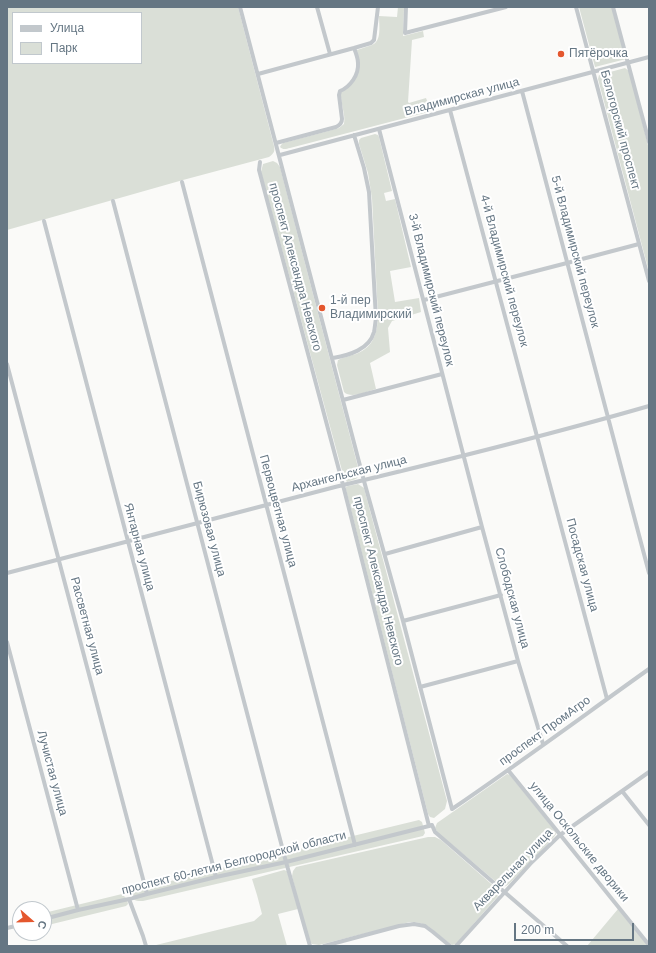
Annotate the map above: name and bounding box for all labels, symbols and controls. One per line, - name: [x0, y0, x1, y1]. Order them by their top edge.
- legend: [12, 12, 142, 64]
- text: Улица: [50, 21, 84, 35]
- text: Парк: [50, 41, 77, 55]
- place label: Пятёрочка: [569, 47, 628, 61]
- marker: Пятёрочка: [556, 49, 566, 59]
- street label: Белогорский проспект: [597, 69, 643, 191]
- street label: Владимирская улица: [403, 75, 521, 119]
- street label: 5-й Владимирский переулок: [548, 174, 602, 330]
- street label: проспект Александра Невского: [266, 181, 324, 353]
- street label: 4-й Владимирский переулок: [477, 193, 531, 349]
- street label: 3-й Владимирский переулок: [405, 212, 457, 368]
- place label: 1-й пер Владимирский: [330, 294, 412, 322]
- marker: 1-й пер Владимирский: [317, 303, 327, 313]
- street label: Первоцветная улица: [256, 453, 300, 569]
- street label: Архангельская улица: [290, 453, 408, 495]
- street label: Бирюзовая улица: [189, 480, 229, 578]
- street label: проспект Александра Невского: [350, 495, 406, 667]
- street label: Янтарная улица: [120, 502, 158, 592]
- street label: Посадская улица: [563, 517, 601, 613]
- street label: Слободская улица: [492, 546, 532, 650]
- street label: Рассветная улица: [67, 576, 107, 676]
- street label: проспект ПромАгро: [497, 693, 593, 769]
- street label: Лучистая улица: [34, 729, 70, 817]
- street label: улица Оскольские дворики: [526, 779, 632, 905]
- street label: Акварельная улица: [470, 826, 556, 914]
- street label: проспект 60-летия Белгородской области: [120, 828, 348, 898]
- north arrow: [12, 901, 52, 941]
- scale bar: [516, 915, 636, 941]
- text: С: [35, 919, 49, 931]
- text: 200 m: [521, 923, 554, 937]

